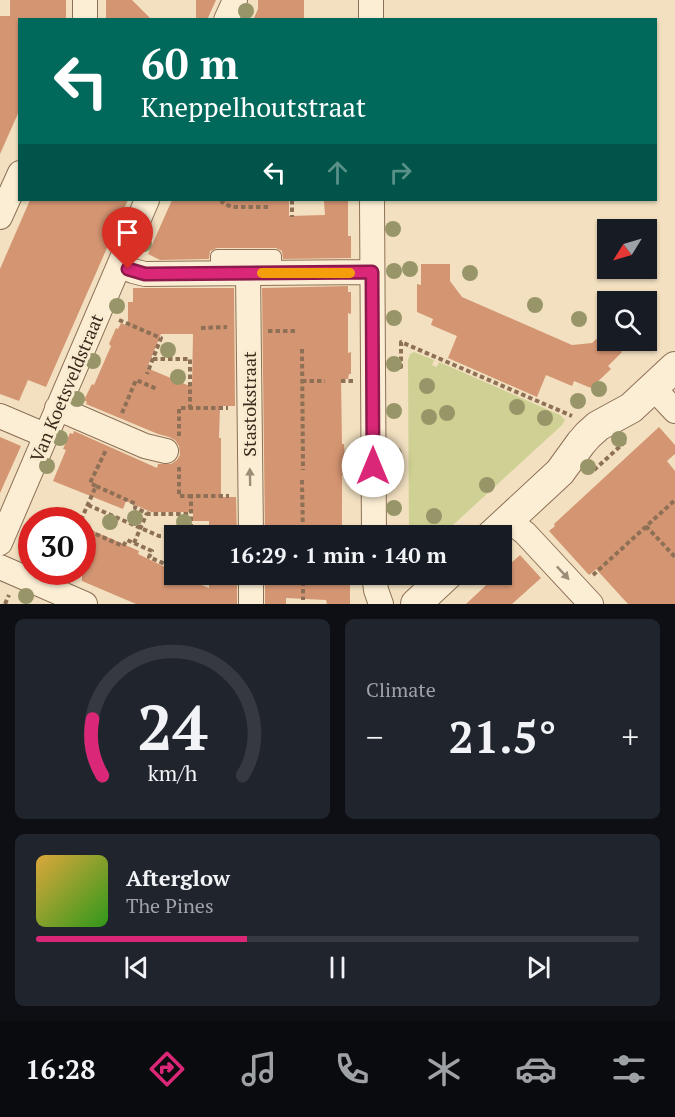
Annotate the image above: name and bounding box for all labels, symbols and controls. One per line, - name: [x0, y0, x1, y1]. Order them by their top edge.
- text: 60 m: [141, 35, 239, 91]
- icon: left: [42, 42, 120, 120]
- text: Kneppelhoutstraat: [141, 89, 366, 125]
- icon: left: [258, 156, 291, 189]
- icon: ahead: [321, 156, 354, 189]
- icon: right: [384, 156, 417, 189]
- pin: [102, 207, 153, 269]
- icon: arrive: [111, 216, 144, 249]
- north arrow: [597, 219, 657, 279]
- map controls: [597, 219, 657, 351]
- button: search: [597, 291, 657, 351]
- street label: Van Koetsveldstraat: [24, 310, 108, 465]
- street label: Stastokstraat: [237, 351, 261, 457]
- position arrow: [341, 434, 405, 498]
- one-way arrow: [245, 468, 255, 487]
- speed limit sign: 30: [18, 507, 96, 585]
- text: 16:29 · 1 min · 140 m: [229, 540, 447, 569]
- one-way arrow: [555, 566, 569, 580]
- text: Climate: [366, 676, 436, 703]
- text: 24: [137, 685, 208, 768]
- text: 21.5°: [448, 706, 557, 766]
- text: −: [366, 715, 384, 758]
- text: +: [621, 715, 639, 758]
- text: km/h: [148, 759, 198, 787]
- text: Afterglow: [126, 863, 230, 892]
- text: The Pines: [126, 892, 214, 919]
- icon: previous: [120, 951, 153, 984]
- icon: pause: [321, 951, 354, 984]
- icon: next: [522, 951, 555, 984]
- icon: directions: [146, 1048, 188, 1090]
- icon: music: [238, 1048, 280, 1090]
- icon: phone: [331, 1048, 373, 1090]
- icon: climate: [423, 1048, 465, 1090]
- icon: car: [515, 1048, 557, 1090]
- icon: filters: [608, 1048, 650, 1090]
- text: 16:28: [25, 1051, 95, 1087]

